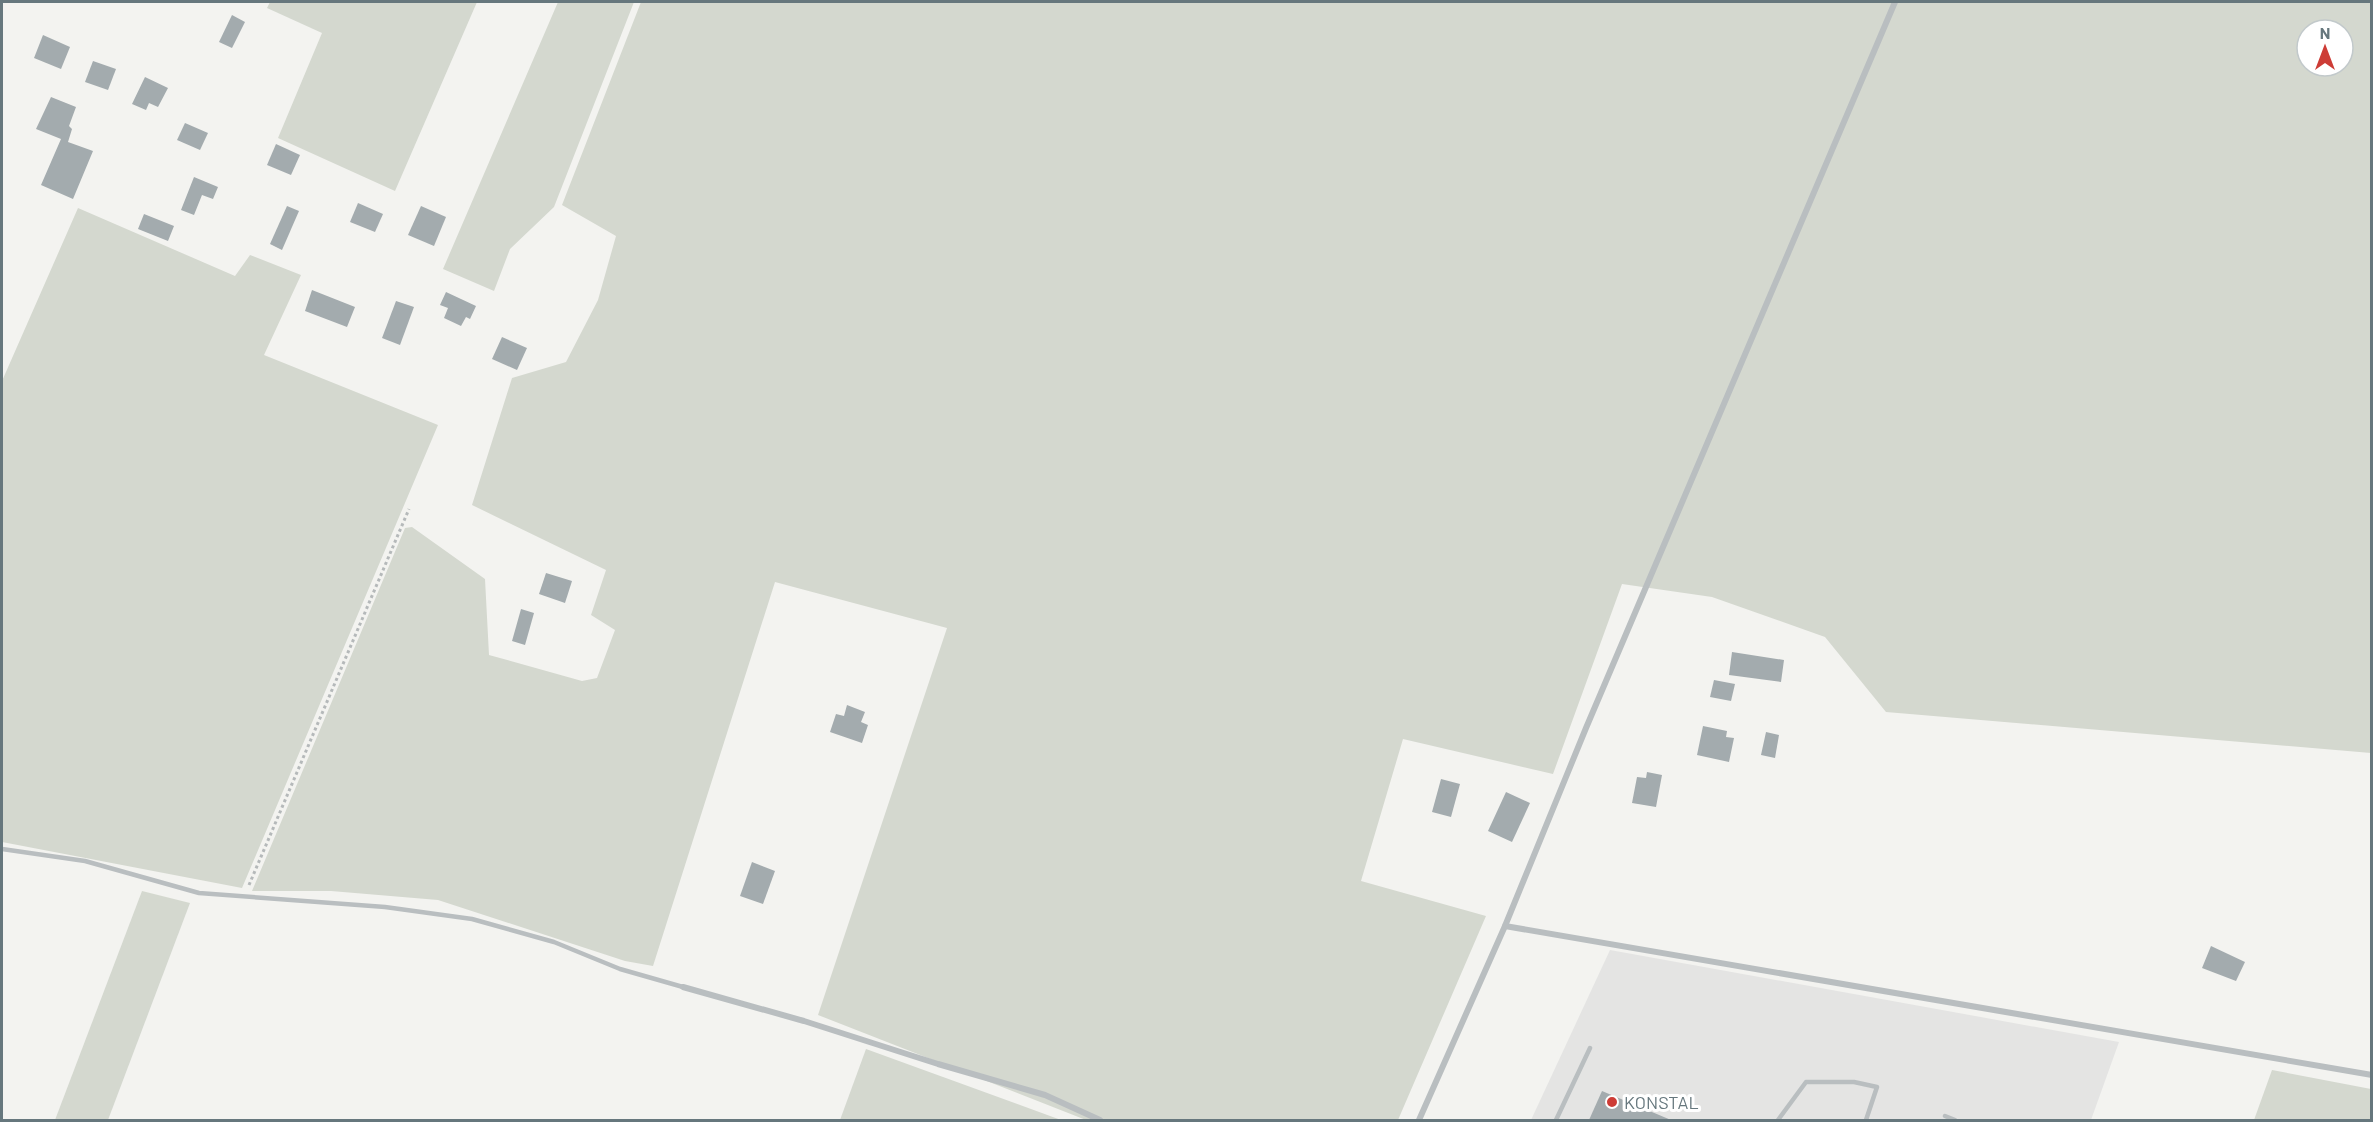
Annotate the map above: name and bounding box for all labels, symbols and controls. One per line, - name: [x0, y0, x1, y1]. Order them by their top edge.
- north arrow: [2295, 18, 2355, 78]
- text: N: [2320, 23, 2330, 42]
- place label: KONSTAL: [1624, 1091, 1699, 1113]
- marker: KONSTAL: [1605, 1095, 1619, 1109]

